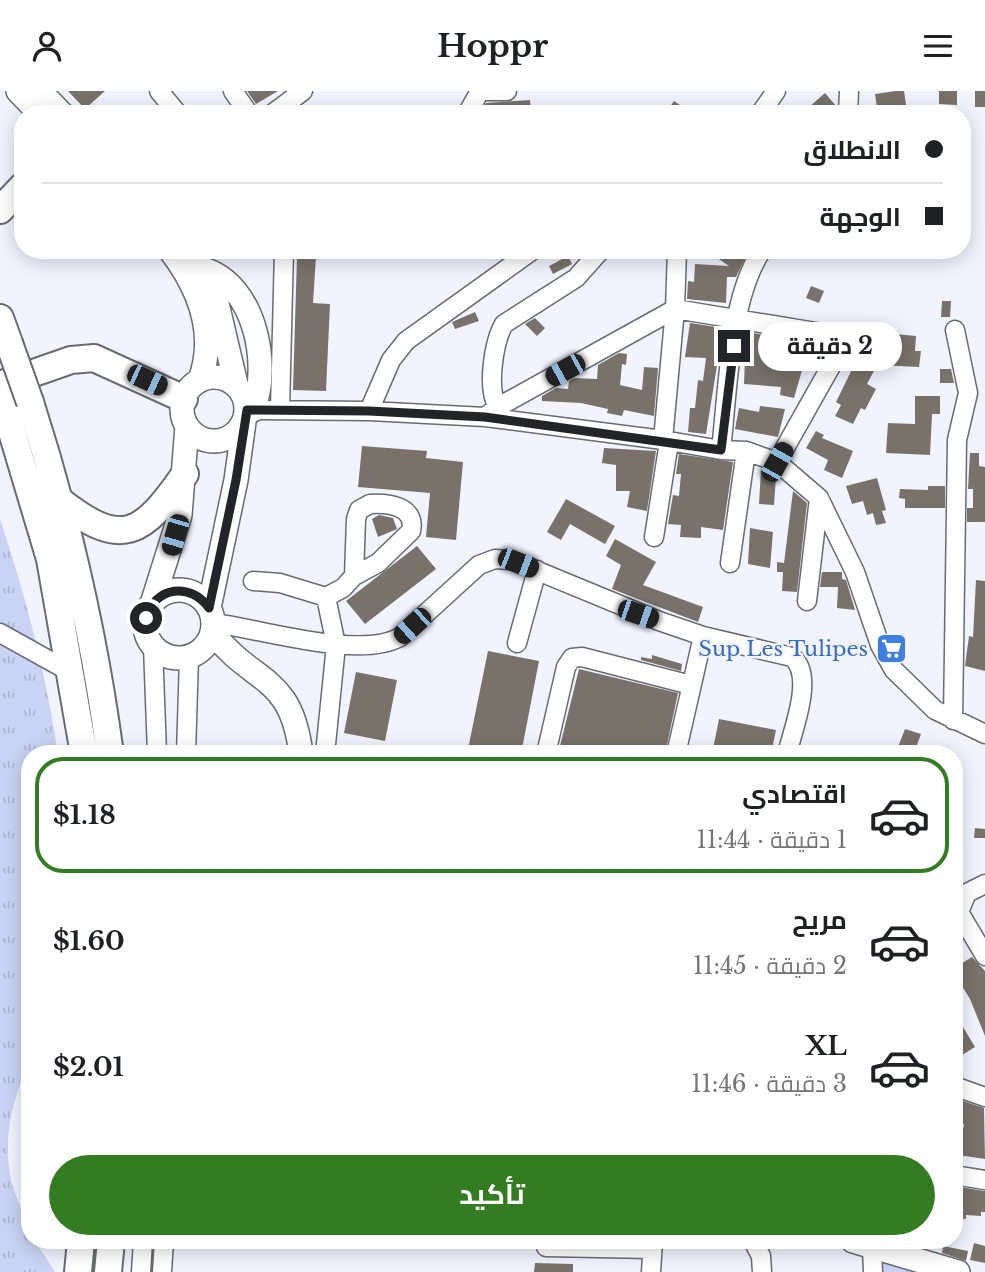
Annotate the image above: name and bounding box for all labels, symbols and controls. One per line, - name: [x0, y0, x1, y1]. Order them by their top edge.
- text: Hoppr: [437, 26, 548, 66]
- icon: person: [28, 27, 66, 65]
- icon: menu: [919, 27, 957, 65]
- text: الانطلاق: [803, 134, 901, 166]
- text: الوجهة: [820, 201, 901, 233]
- callout: 2 دقيقة: [758, 321, 902, 371]
- route end: [718, 330, 750, 362]
- text: 2 دقيقة: [787, 332, 873, 360]
- car: [542, 351, 589, 389]
- car: [124, 362, 171, 398]
- car: [758, 439, 797, 485]
- car: [160, 512, 191, 558]
- car: [495, 546, 542, 580]
- car: [615, 597, 662, 631]
- route start: [130, 602, 162, 634]
- car: [390, 604, 435, 648]
- supermarket icon: Sup Les Tulipes: [874, 632, 908, 666]
- place label: Sup Les Tulipes: [698, 636, 868, 662]
- text: اقتصادي: [742, 778, 847, 810]
- icon: car: [868, 784, 931, 847]
- text: $1.18: [53, 799, 116, 831]
- text: 1 دقيقة · 11:44: [697, 826, 847, 854]
- text: مريح: [792, 904, 847, 936]
- icon: car: [868, 910, 931, 973]
- text: $1.60: [53, 925, 125, 957]
- text: 2 دقيقة · 11:45: [693, 952, 847, 980]
- text: XL: [805, 1030, 847, 1062]
- icon: car: [868, 1036, 931, 1099]
- text: $2.01: [53, 1051, 124, 1083]
- text: 3 دقيقة · 11:46: [691, 1070, 847, 1098]
- button: تأكيد: [49, 1155, 935, 1235]

